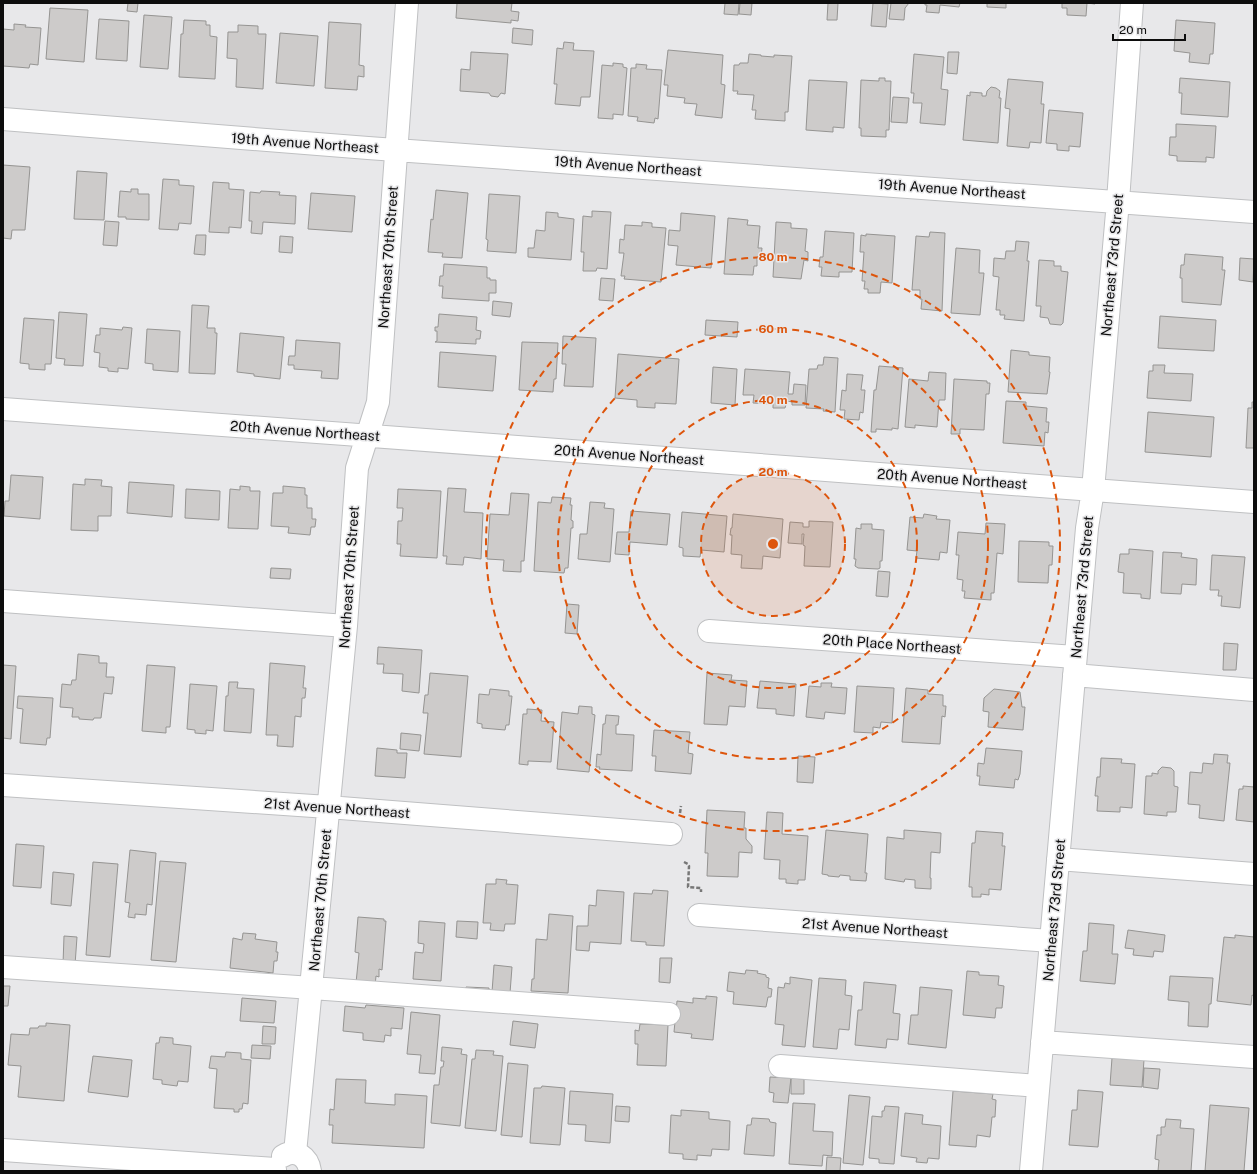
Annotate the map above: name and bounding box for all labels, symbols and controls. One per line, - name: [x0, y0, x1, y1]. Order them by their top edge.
- scale bar: [1113, 16, 1185, 42]
- text: 20 m: [1119, 23, 1147, 37]
- street label: 19th Avenue Northeast: [231, 130, 379, 156]
- street label: 19th Avenue Northeast: [554, 153, 702, 179]
- street label: 19th Avenue Northeast: [878, 176, 1026, 202]
- street label: Northeast 70th Street: [375, 185, 401, 329]
- street label: Northeast 73rd Street: [1098, 193, 1126, 337]
- text: 80 m: [758, 250, 788, 264]
- text: 60 m: [758, 322, 788, 336]
- text: 40 m: [758, 393, 788, 407]
- street label: 20th Avenue Northeast: [229, 418, 381, 444]
- street label: 20th Avenue Northeast: [553, 442, 705, 468]
- text: 20 m: [759, 465, 788, 479]
- street label: 20th Avenue Northeast: [876, 466, 1028, 492]
- street label: Northeast 70th Street: [336, 505, 362, 649]
- street label: Northeast 73rd Street: [1068, 515, 1096, 659]
- centre of rings: [766, 537, 780, 551]
- street label: 20th Place Northeast: [822, 631, 962, 657]
- street label: 21st Avenue Northeast: [263, 795, 411, 821]
- street label: Northeast 70th Street: [306, 828, 334, 972]
- street label: Northeast 73rd Street: [1040, 838, 1068, 982]
- street label: 21st Avenue Northeast: [801, 915, 949, 941]

